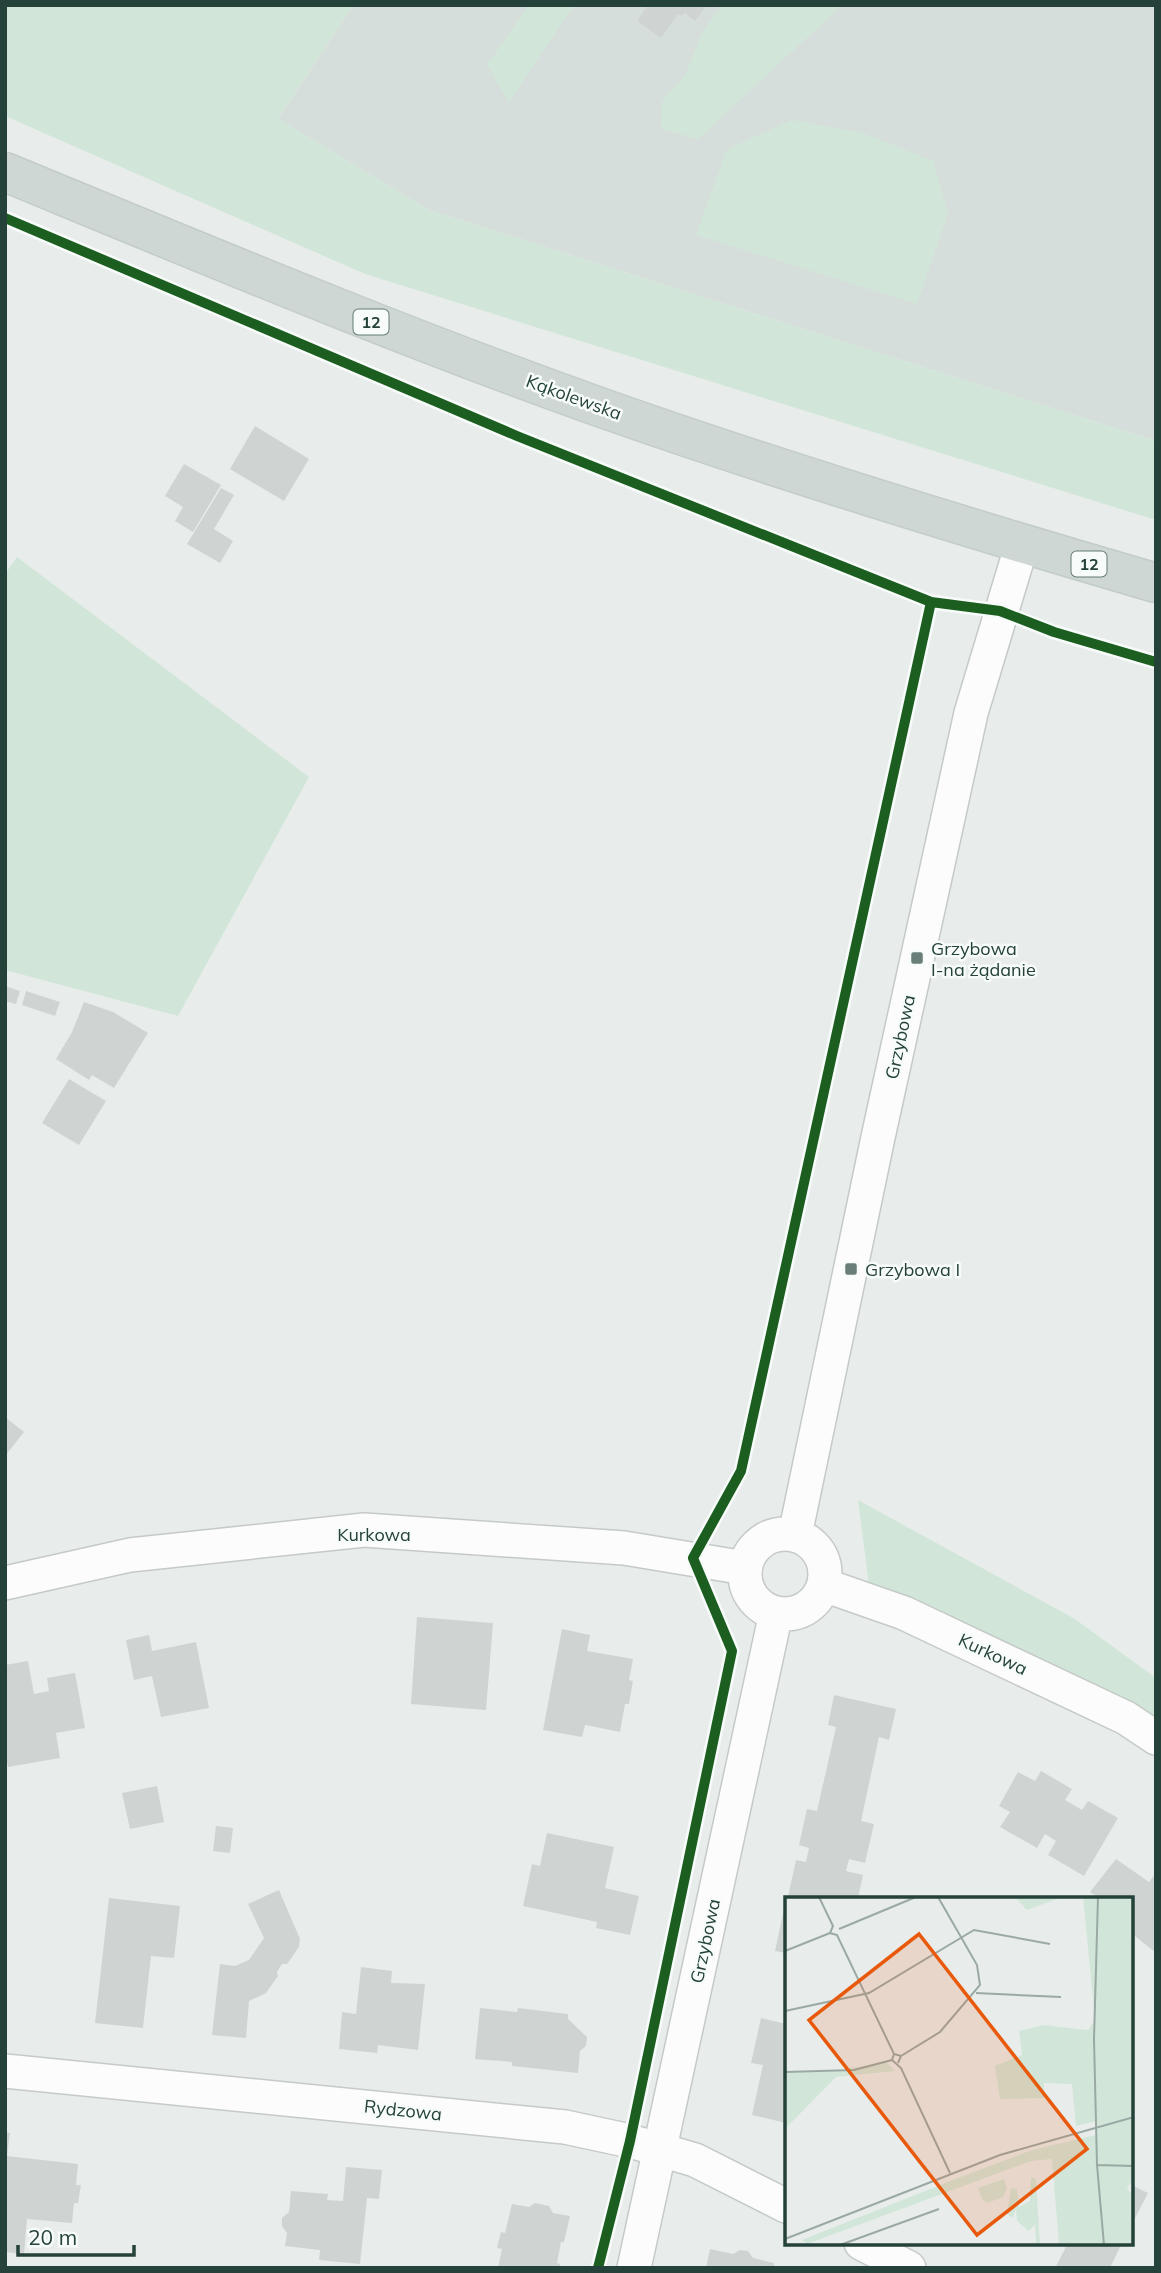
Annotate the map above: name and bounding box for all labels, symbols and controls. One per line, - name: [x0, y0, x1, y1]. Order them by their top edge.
- road number: 12: [354, 310, 388, 334]
- street label: Kąkolewska: [523, 369, 625, 425]
- road number: 12: [1072, 552, 1106, 576]
- place label: Grzybowa I-na żądanie: [931, 937, 1036, 981]
- marker: Grzybowa I-na żądanie: [909, 950, 925, 966]
- street label: Grzybowa: [880, 993, 920, 1081]
- place label: Grzybowa I: [865, 1258, 960, 1281]
- marker: Grzybowa I: [843, 1261, 859, 1277]
- street label: Kurkowa: [337, 1523, 411, 1546]
- street label: Kurkowa: [955, 1628, 1031, 1680]
- street label: Grzybowa: [685, 1897, 725, 1985]
- inset map: [785, 1897, 1133, 2245]
- street label: Rydzowa: [363, 2094, 443, 2126]
- scale bar: [18, 2214, 133, 2258]
- text: 20 m: [28, 2224, 77, 2250]

